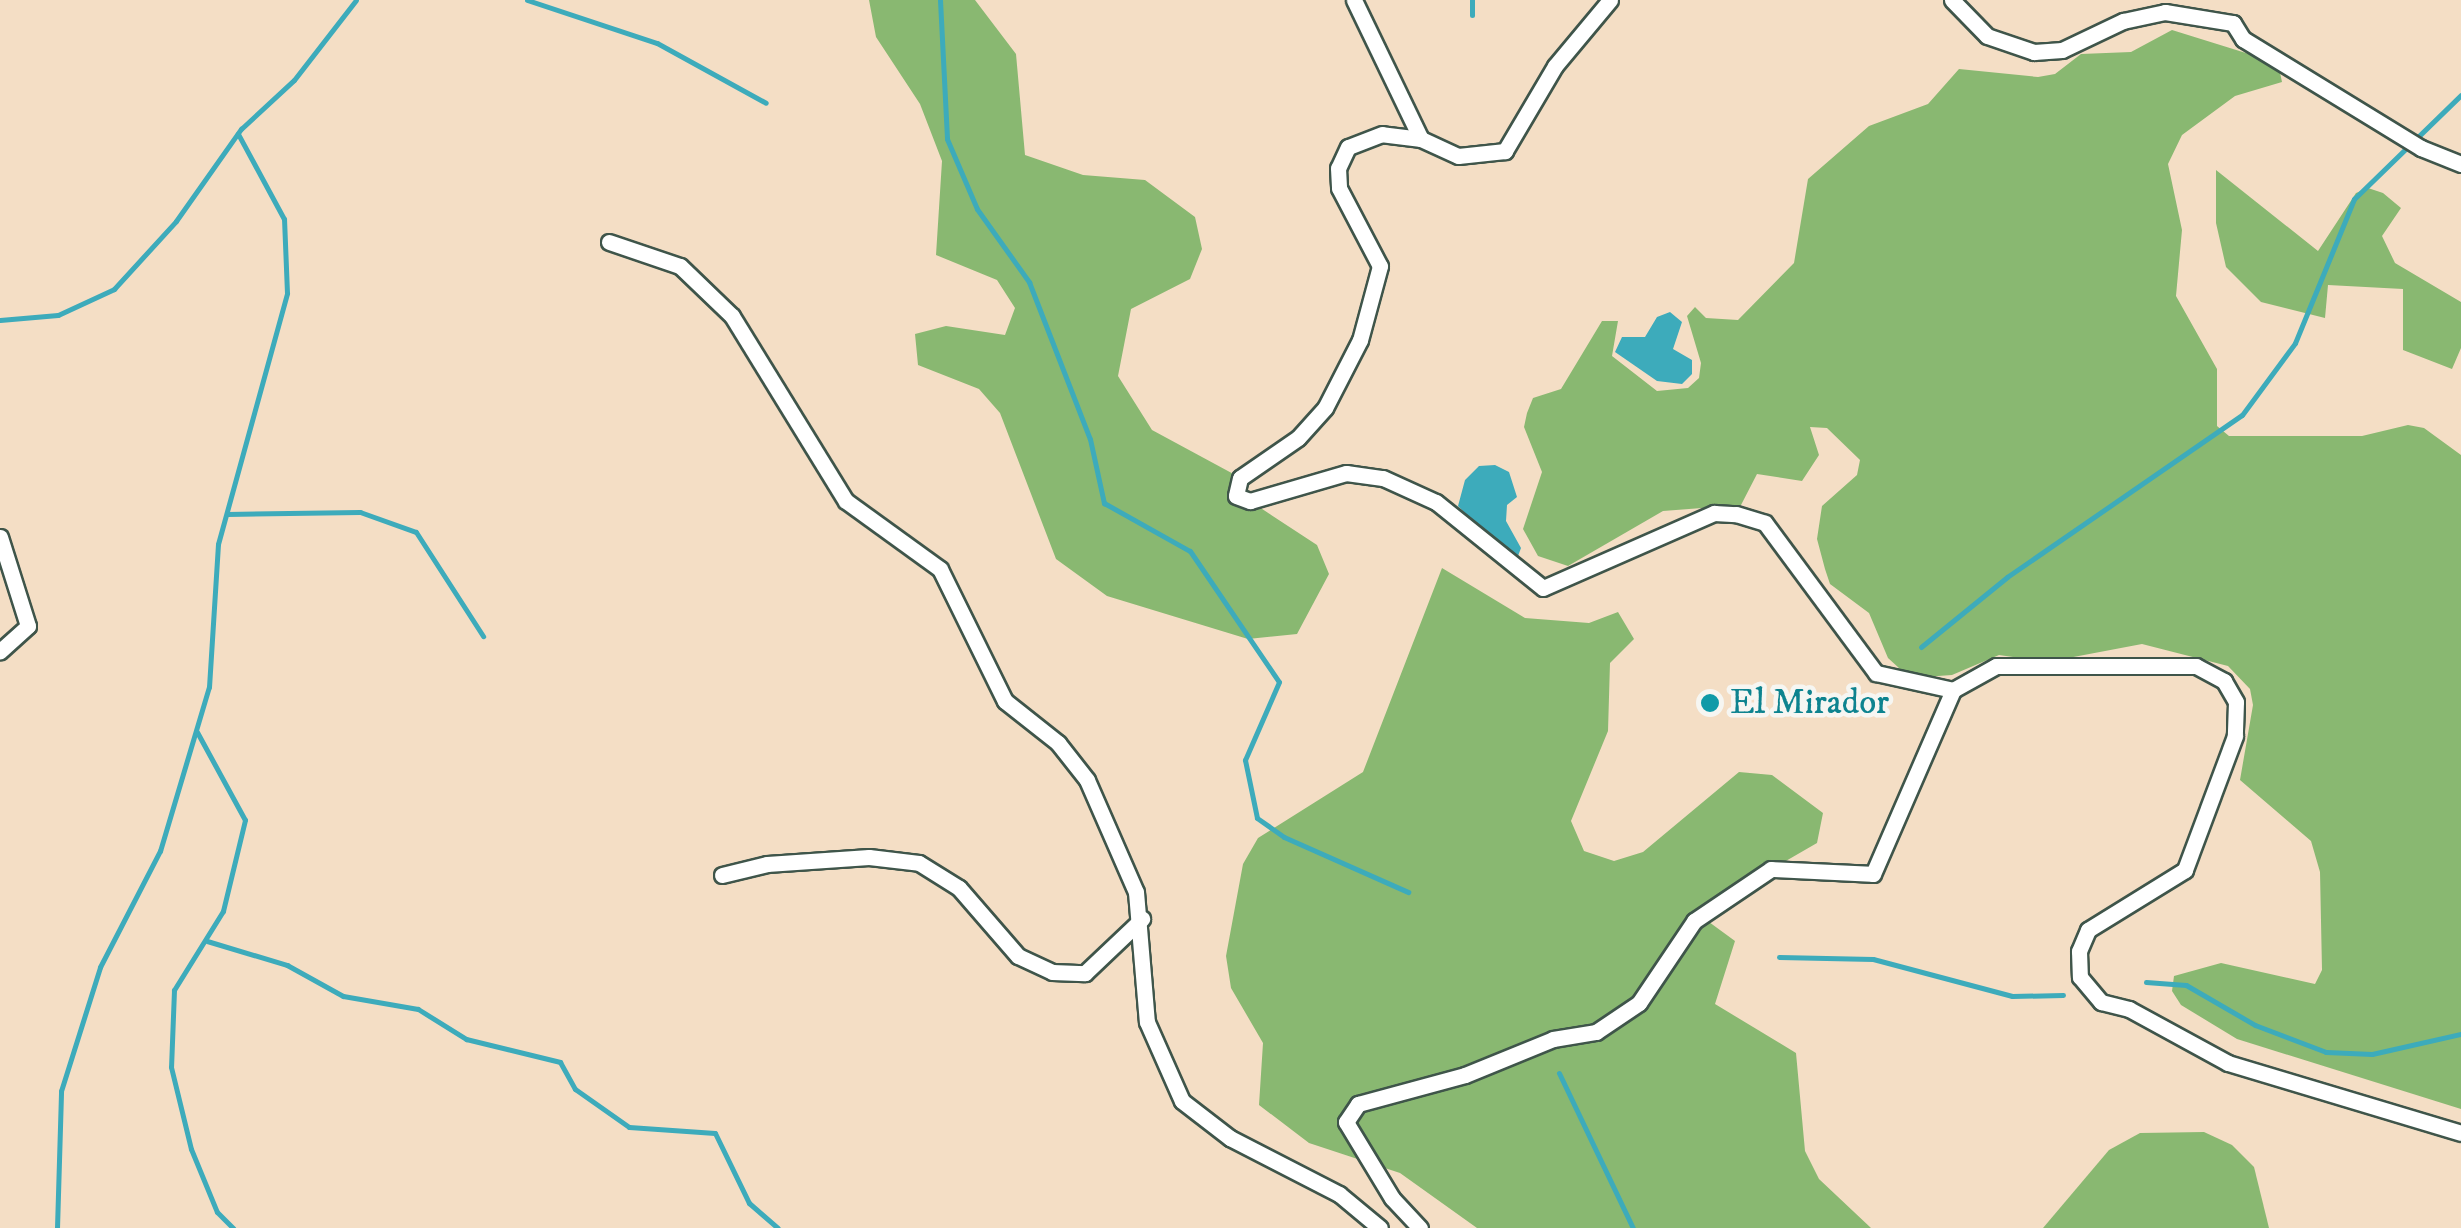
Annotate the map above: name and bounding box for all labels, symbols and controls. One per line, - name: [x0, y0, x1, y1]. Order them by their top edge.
- place label: El Mirador: [1730, 682, 1889, 724]
- marker: El Mirador: [1699, 692, 1721, 714]

